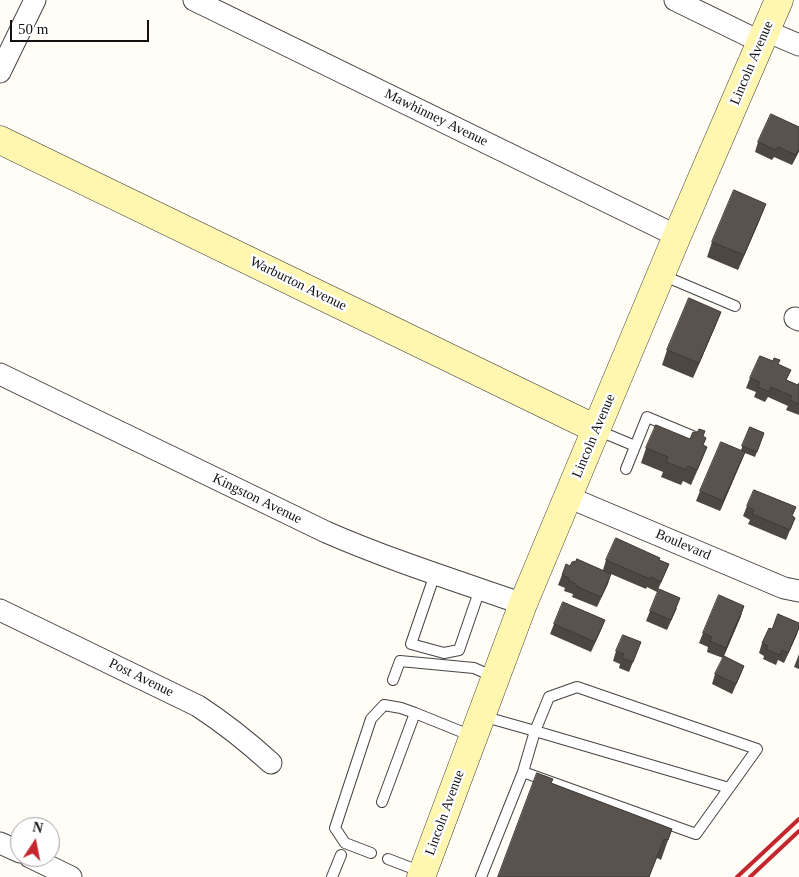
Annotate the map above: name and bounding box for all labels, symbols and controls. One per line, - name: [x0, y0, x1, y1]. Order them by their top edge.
- scale bar: [12, 10, 151, 42]
- street label: Lincoln Avenue: [727, 19, 777, 107]
- text: 50 m: [18, 21, 48, 37]
- street label: Mawhinney Avenue: [382, 86, 490, 150]
- street label: Warburton Avenue: [247, 253, 349, 315]
- street label: Lincoln Avenue: [569, 392, 619, 480]
- street label: Kingston Avenue: [210, 470, 304, 528]
- street label: Boulevard: [653, 526, 713, 564]
- street label: Post Avenue: [106, 655, 176, 701]
- street label: Lincoln Avenue: [422, 768, 468, 858]
- north arrow: [10, 817, 60, 867]
- text: N: [31, 819, 44, 836]

